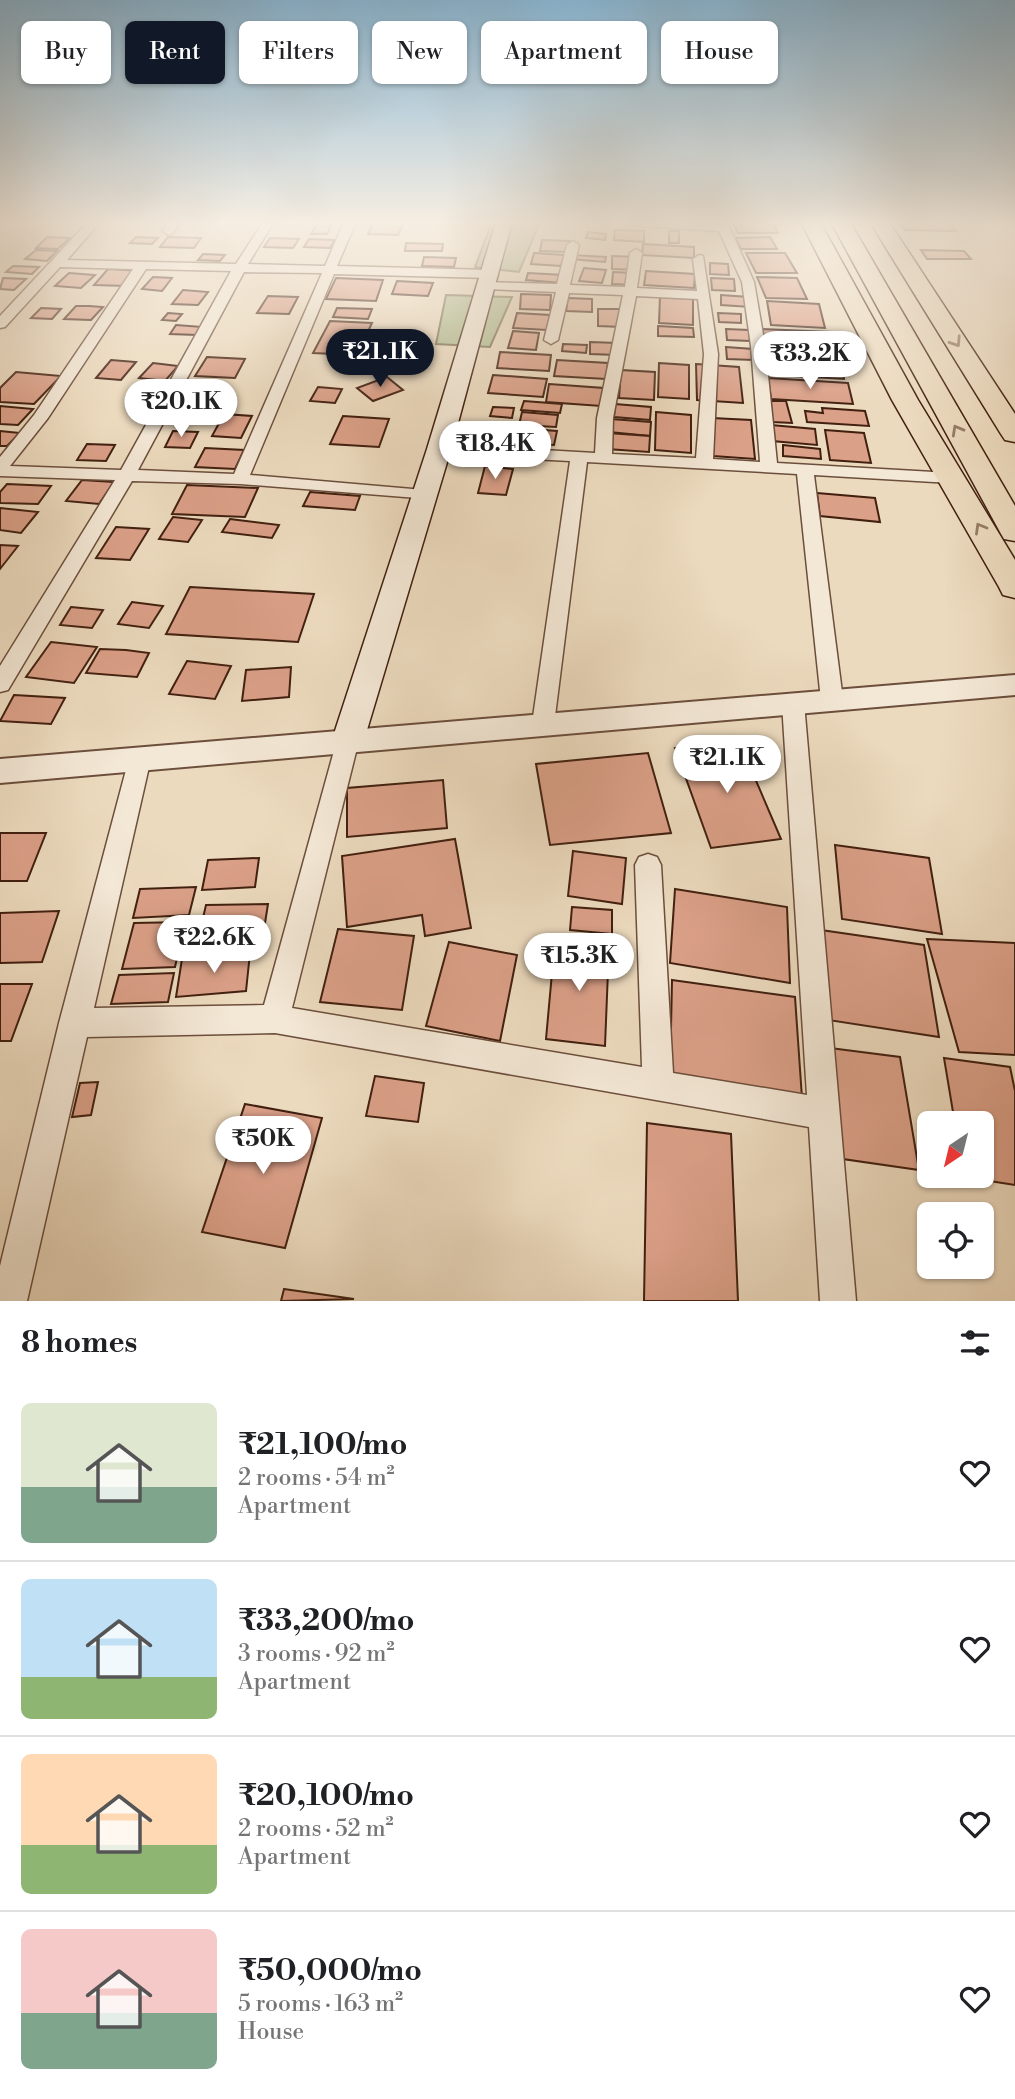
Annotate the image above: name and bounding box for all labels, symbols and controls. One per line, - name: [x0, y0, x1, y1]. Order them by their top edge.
- chip: Buy: [21, 21, 111, 84]
- chip: Rent: [125, 21, 225, 84]
- chip: Filters: [239, 21, 358, 84]
- chip: New: [372, 21, 467, 84]
- chip: Apartment: [481, 21, 647, 84]
- chip: House: [661, 21, 778, 84]
- pin: ₹21.1K: [323, 330, 437, 389]
- pin: ₹33.2K: [753, 332, 867, 391]
- one-way arrow: [947, 334, 960, 347]
- text: ₹21.1K: [342, 338, 418, 366]
- text: ₹33.2K: [770, 340, 850, 368]
- pin: ₹20.1K: [124, 380, 238, 439]
- text: ₹20.1K: [140, 388, 222, 416]
- pin: ₹18.4K: [438, 421, 552, 481]
- one-way arrow: [952, 424, 965, 437]
- text: ₹18.4K: [455, 430, 535, 458]
- one-way arrow: [976, 523, 989, 536]
- pin: ₹21.1K: [670, 736, 784, 795]
- text: ₹21.1K: [689, 744, 765, 772]
- pin: ₹22.6K: [157, 916, 271, 975]
- text: ₹22.6K: [173, 924, 255, 952]
- pin: ₹15.3K: [522, 934, 636, 993]
- text: ₹15.3K: [540, 942, 618, 970]
- north arrow: [917, 1111, 994, 1188]
- map controls: [917, 1111, 994, 1279]
- pin: ₹50K: [222, 1116, 304, 1176]
- text: ₹50K: [231, 1125, 295, 1153]
- button: locate: [917, 1202, 994, 1279]
- text: 8 homes: [21, 1324, 137, 1362]
- icon: filters: [956, 1324, 994, 1362]
- text: ₹21,100/mo: [238, 1426, 407, 1464]
- icon: home: [77, 1431, 161, 1515]
- icon: heart: [956, 1454, 994, 1492]
- text: 2 rooms · 54 m²: [238, 1464, 395, 1492]
- text: Apartment: [238, 1492, 351, 1520]
- text: ₹33,200/mo: [238, 1602, 415, 1640]
- icon: home: [77, 1607, 161, 1691]
- icon: heart: [956, 1630, 994, 1668]
- text: 3 rooms · 92 m²: [238, 1640, 394, 1668]
- text: Apartment: [238, 1668, 351, 1696]
- text: ₹20,100/mo: [238, 1777, 414, 1815]
- icon: home: [77, 1782, 161, 1866]
- icon: heart: [956, 1805, 994, 1843]
- text: 2 rooms · 52 m²: [238, 1815, 394, 1843]
- text: Apartment: [238, 1843, 351, 1871]
- text: ₹50,000/mo: [238, 1952, 422, 1990]
- icon: home: [77, 1957, 161, 2041]
- icon: heart: [956, 1980, 994, 2018]
- text: 5 rooms · 163 m²: [238, 1990, 403, 2018]
- text: House: [238, 2018, 304, 2046]

